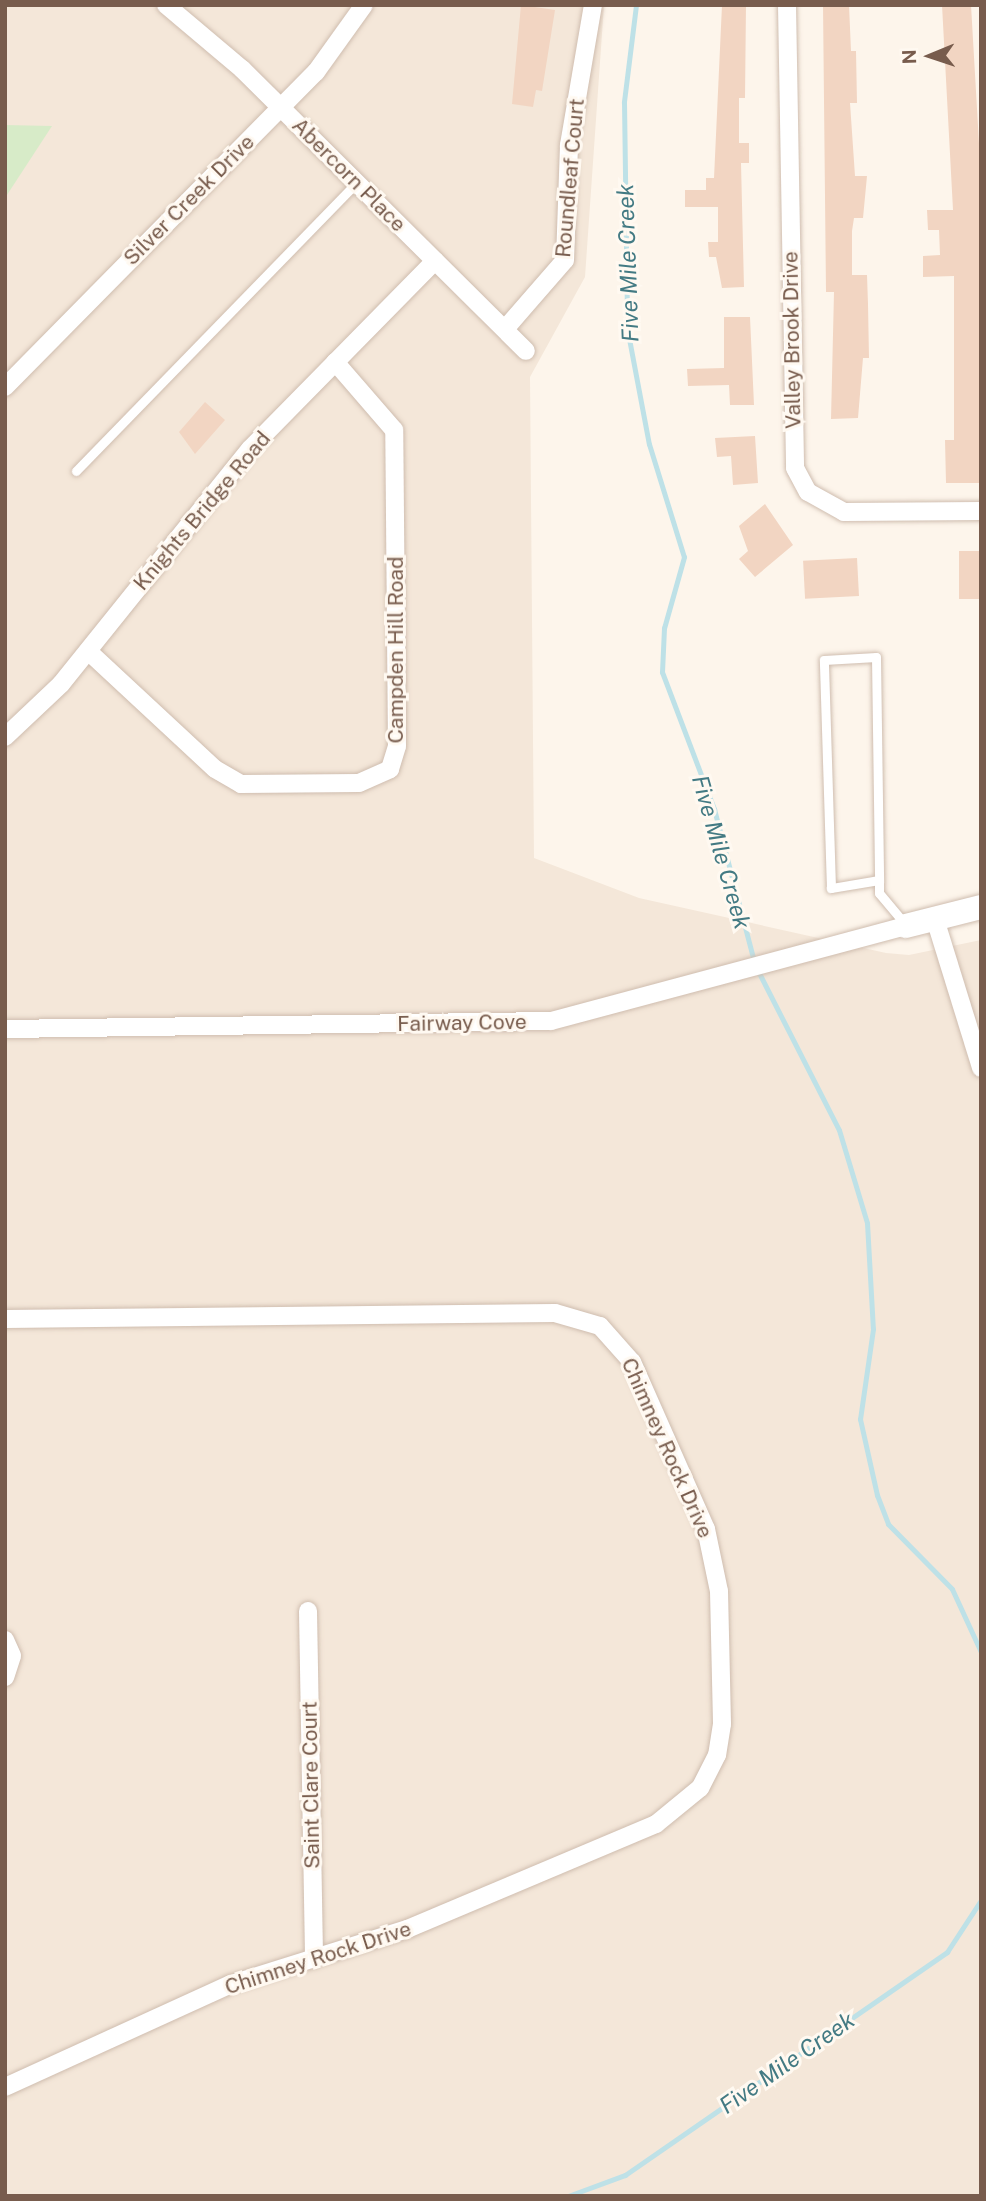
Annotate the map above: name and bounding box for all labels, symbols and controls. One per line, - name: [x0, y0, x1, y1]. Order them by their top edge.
- north arrow: [895, 21, 965, 91]
- text: N: [898, 49, 920, 65]
- street label: Roundleaf Court: [550, 97, 590, 259]
- street label: Abercorn Place: [287, 113, 411, 237]
- street label: Silver Creek Drive: [118, 129, 260, 271]
- water label: Five Mile Creek: [611, 183, 645, 343]
- street label: Valley Brook Drive: [778, 251, 806, 429]
- street label: Knights Bridge Road: [128, 426, 276, 596]
- street label: Campden Hill Road: [383, 557, 409, 743]
- water label: Five Mile Creek: [686, 772, 756, 932]
- street label: Fairway Cove: [397, 1009, 527, 1037]
- street label: Chimney Rock Drive: [616, 1354, 718, 1542]
- street label: Saint Clare Court: [297, 1701, 325, 1869]
- street label: Chimney Rock Drive: [222, 1916, 414, 2000]
- water label: Five Mile Creek: [714, 2006, 860, 2120]

